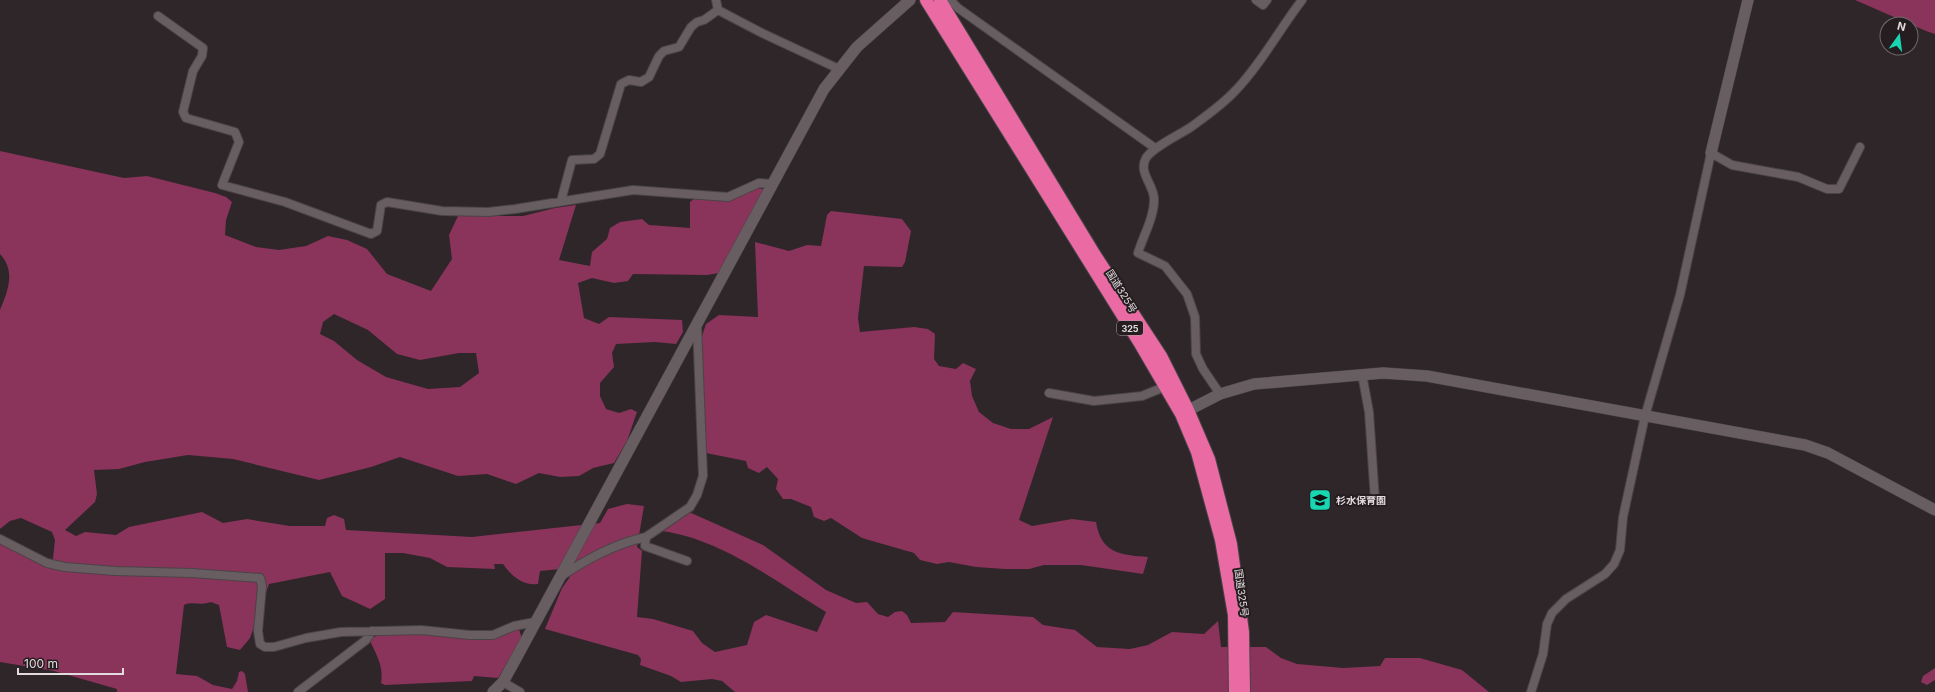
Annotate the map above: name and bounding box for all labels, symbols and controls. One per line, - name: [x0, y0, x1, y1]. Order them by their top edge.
- north arrow: [1879, 16, 1919, 56]
- text: N: [1896, 18, 1907, 34]
- street label: 国道325号: [1104, 267, 1140, 315]
- road number: 325: [1117, 321, 1143, 335]
- school or university icon: 杉水保育園: [1307, 487, 1333, 513]
- place label: 杉水保育園: [1336, 494, 1386, 506]
- street label: 国道325号: [1233, 568, 1251, 618]
- scale bar: [18, 650, 123, 676]
- text: 100 m: [24, 656, 58, 671]

